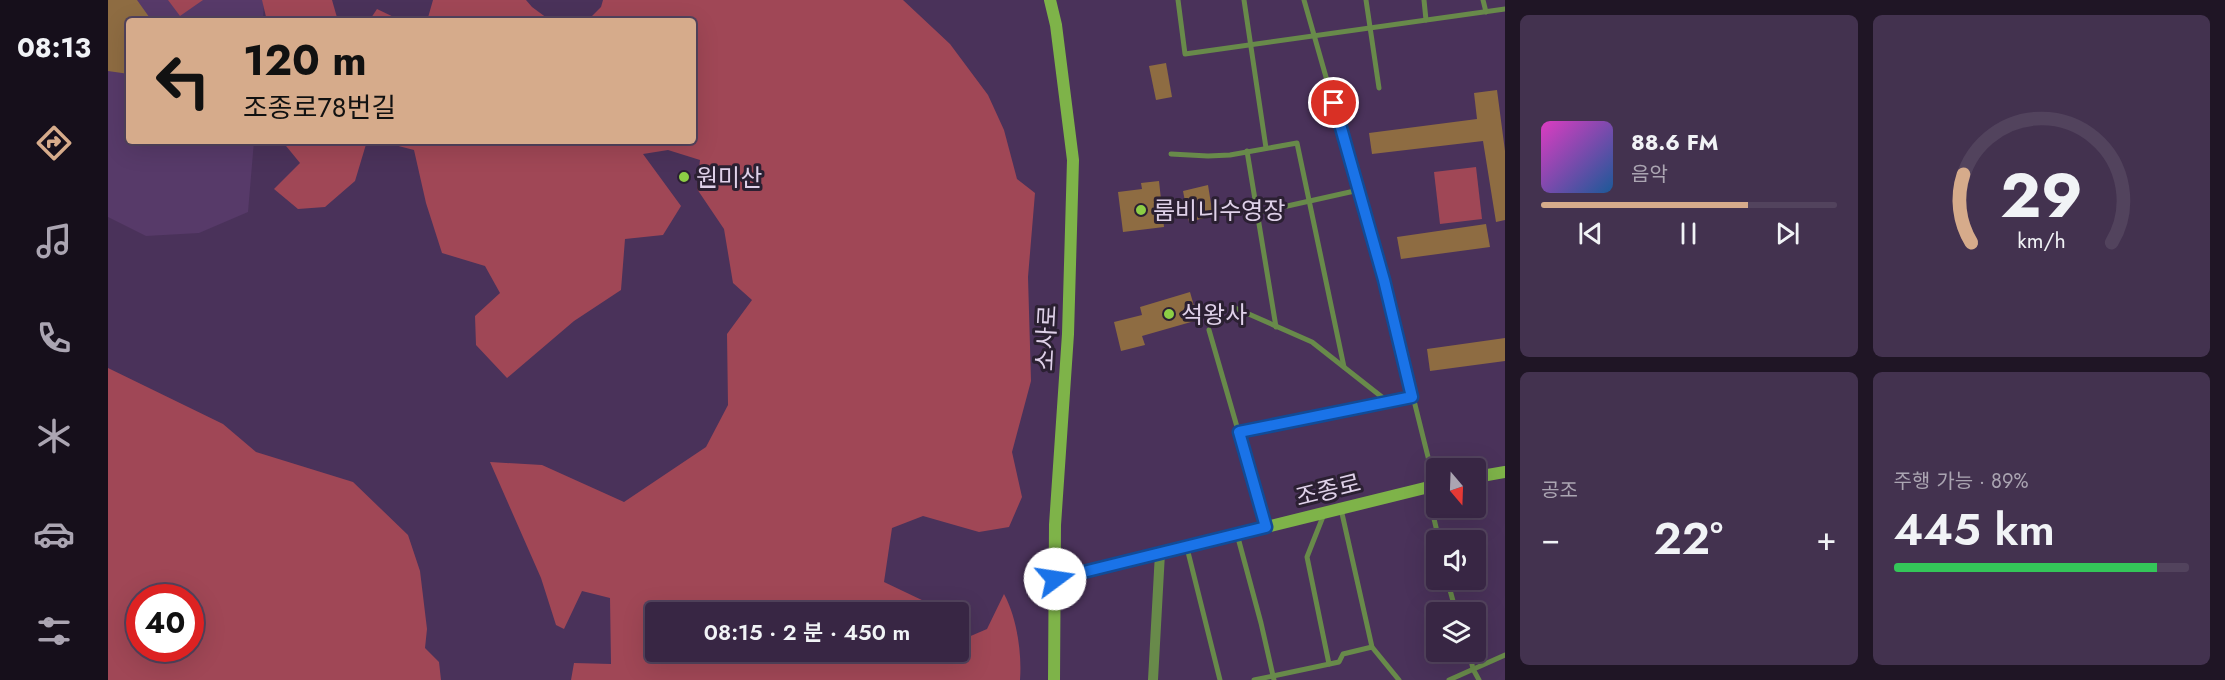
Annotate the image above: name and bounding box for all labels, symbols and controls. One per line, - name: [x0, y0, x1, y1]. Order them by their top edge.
- text: 08:13: [17, 28, 91, 67]
- text: 120 m: [243, 30, 367, 91]
- icon: left: [144, 42, 222, 120]
- pin: [1308, 77, 1359, 128]
- icon: arrive: [1317, 86, 1350, 119]
- text: 조종로78번길: [243, 88, 396, 127]
- icon: directions: [33, 122, 75, 164]
- text: 88.6 FM: [1631, 126, 1718, 158]
- text: 29: [2000, 150, 2083, 240]
- place label: 원미산: [696, 160, 762, 195]
- text: 음악: [1631, 160, 1668, 189]
- marker: 원미산: [677, 170, 691, 184]
- place label: 룸비니수영장: [1153, 193, 1285, 228]
- marker: 룸비니수영장: [1134, 203, 1148, 217]
- icon: previous: [1574, 217, 1607, 250]
- icon: pause: [1672, 217, 1705, 250]
- icon: next: [1771, 217, 1804, 250]
- icon: music: [33, 220, 75, 262]
- text: km/h: [2017, 225, 2065, 256]
- place label: 석왕사: [1181, 297, 1247, 332]
- street label: 소사로: [1027, 304, 1065, 372]
- marker: 석왕사: [1162, 307, 1176, 321]
- icon: phone: [33, 317, 75, 359]
- icon: climate: [33, 415, 75, 457]
- north arrow: [1426, 458, 1486, 518]
- map controls: [1426, 458, 1486, 662]
- street label: 조종로: [1292, 465, 1364, 515]
- text: 주행 가능 · 89%: [1894, 467, 2029, 496]
- text: 공조: [1541, 476, 1578, 505]
- text: 445 km: [1894, 497, 2055, 562]
- text: 22°: [1653, 506, 1723, 571]
- icon: car: [33, 513, 75, 555]
- text: −: [1541, 515, 1560, 562]
- text: +: [1816, 515, 1837, 562]
- button: sound: [1426, 530, 1486, 590]
- position arrow: [1023, 547, 1087, 611]
- speed limit sign: 40: [126, 584, 204, 662]
- button: layers: [1426, 602, 1486, 662]
- icon: filters: [33, 610, 75, 652]
- text: 08:15 · 2 분 · 450 m: [704, 616, 910, 648]

